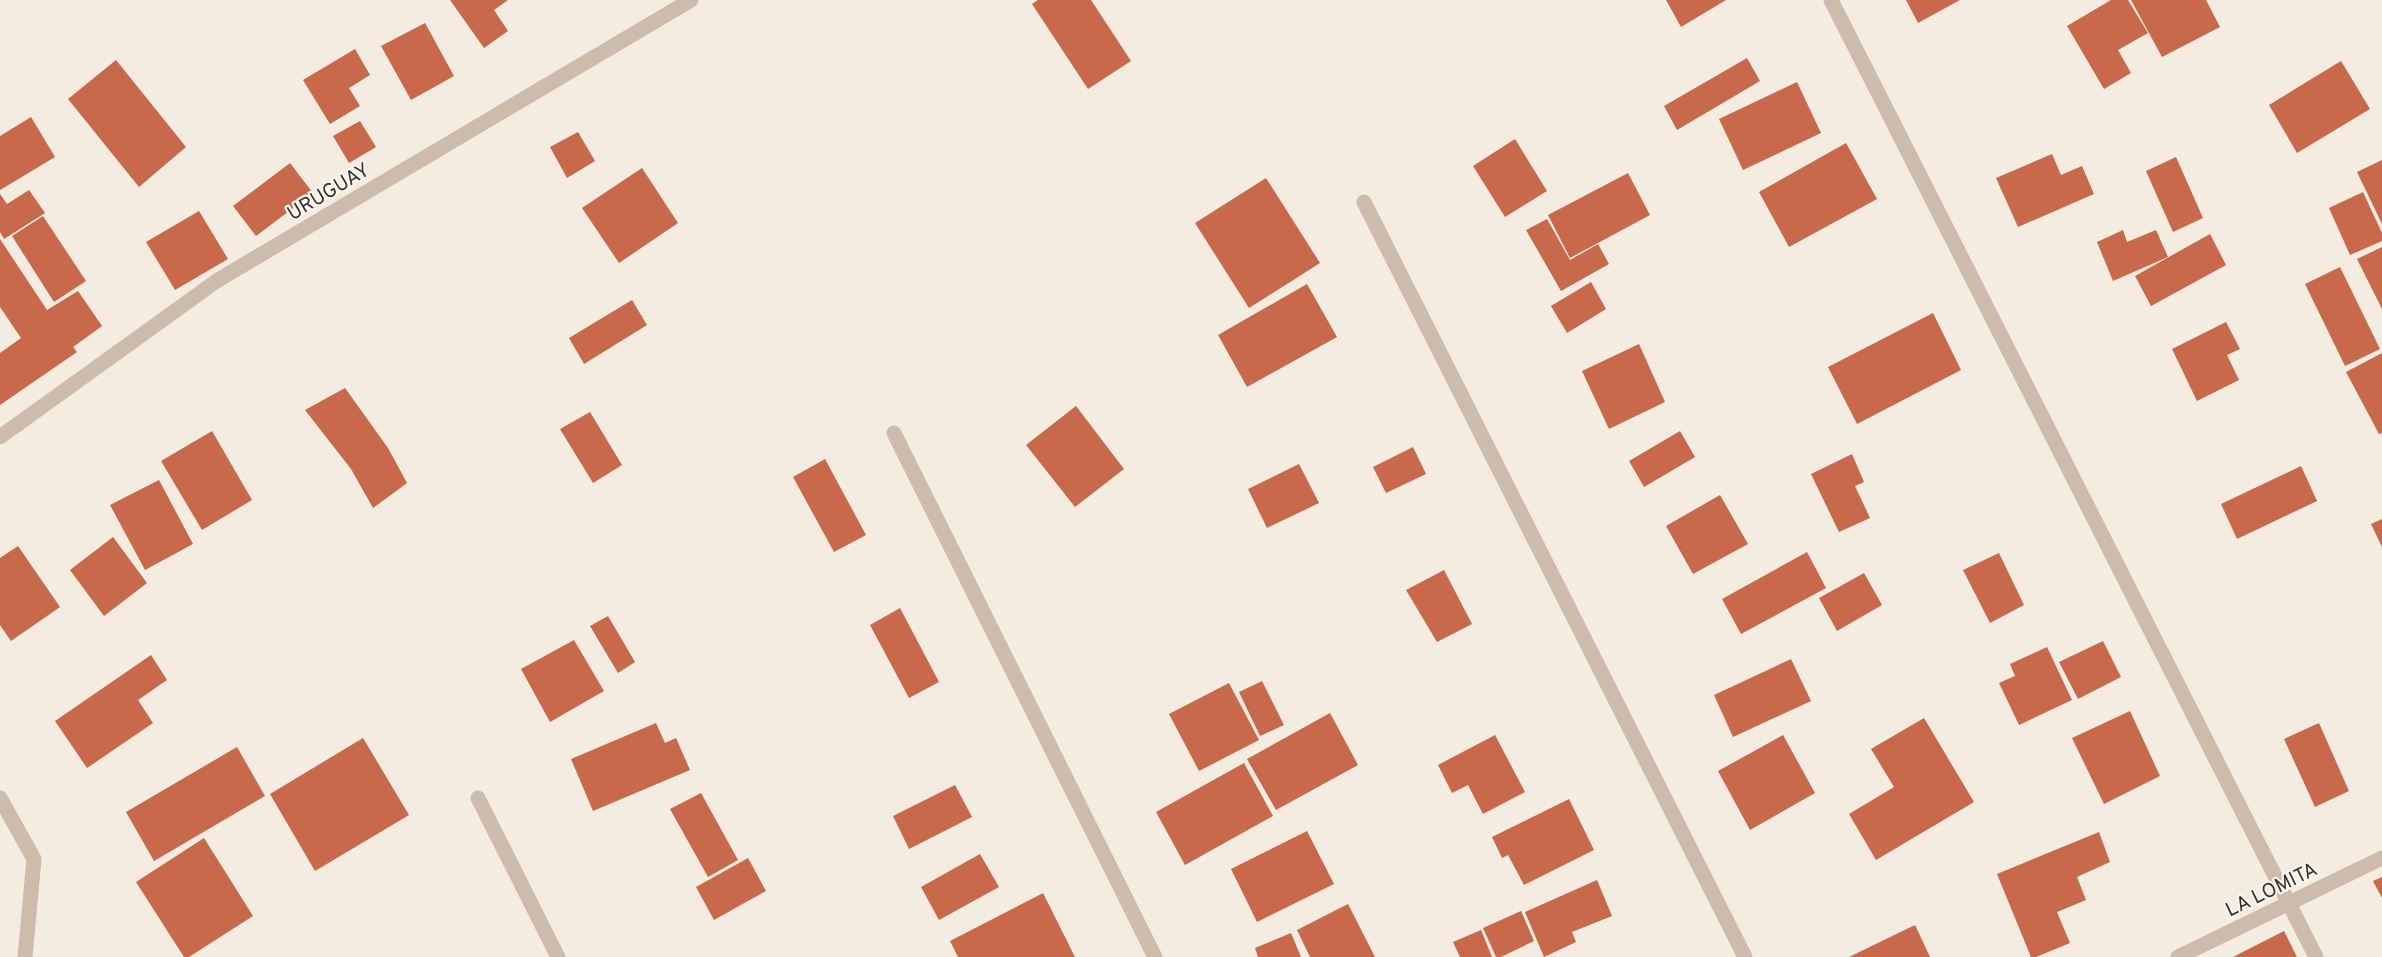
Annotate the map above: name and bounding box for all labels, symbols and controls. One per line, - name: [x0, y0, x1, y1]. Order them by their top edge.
- street label: URUGUAY: [283, 158, 375, 228]
- street label: LA LOMITA: [2222, 857, 2322, 924]

